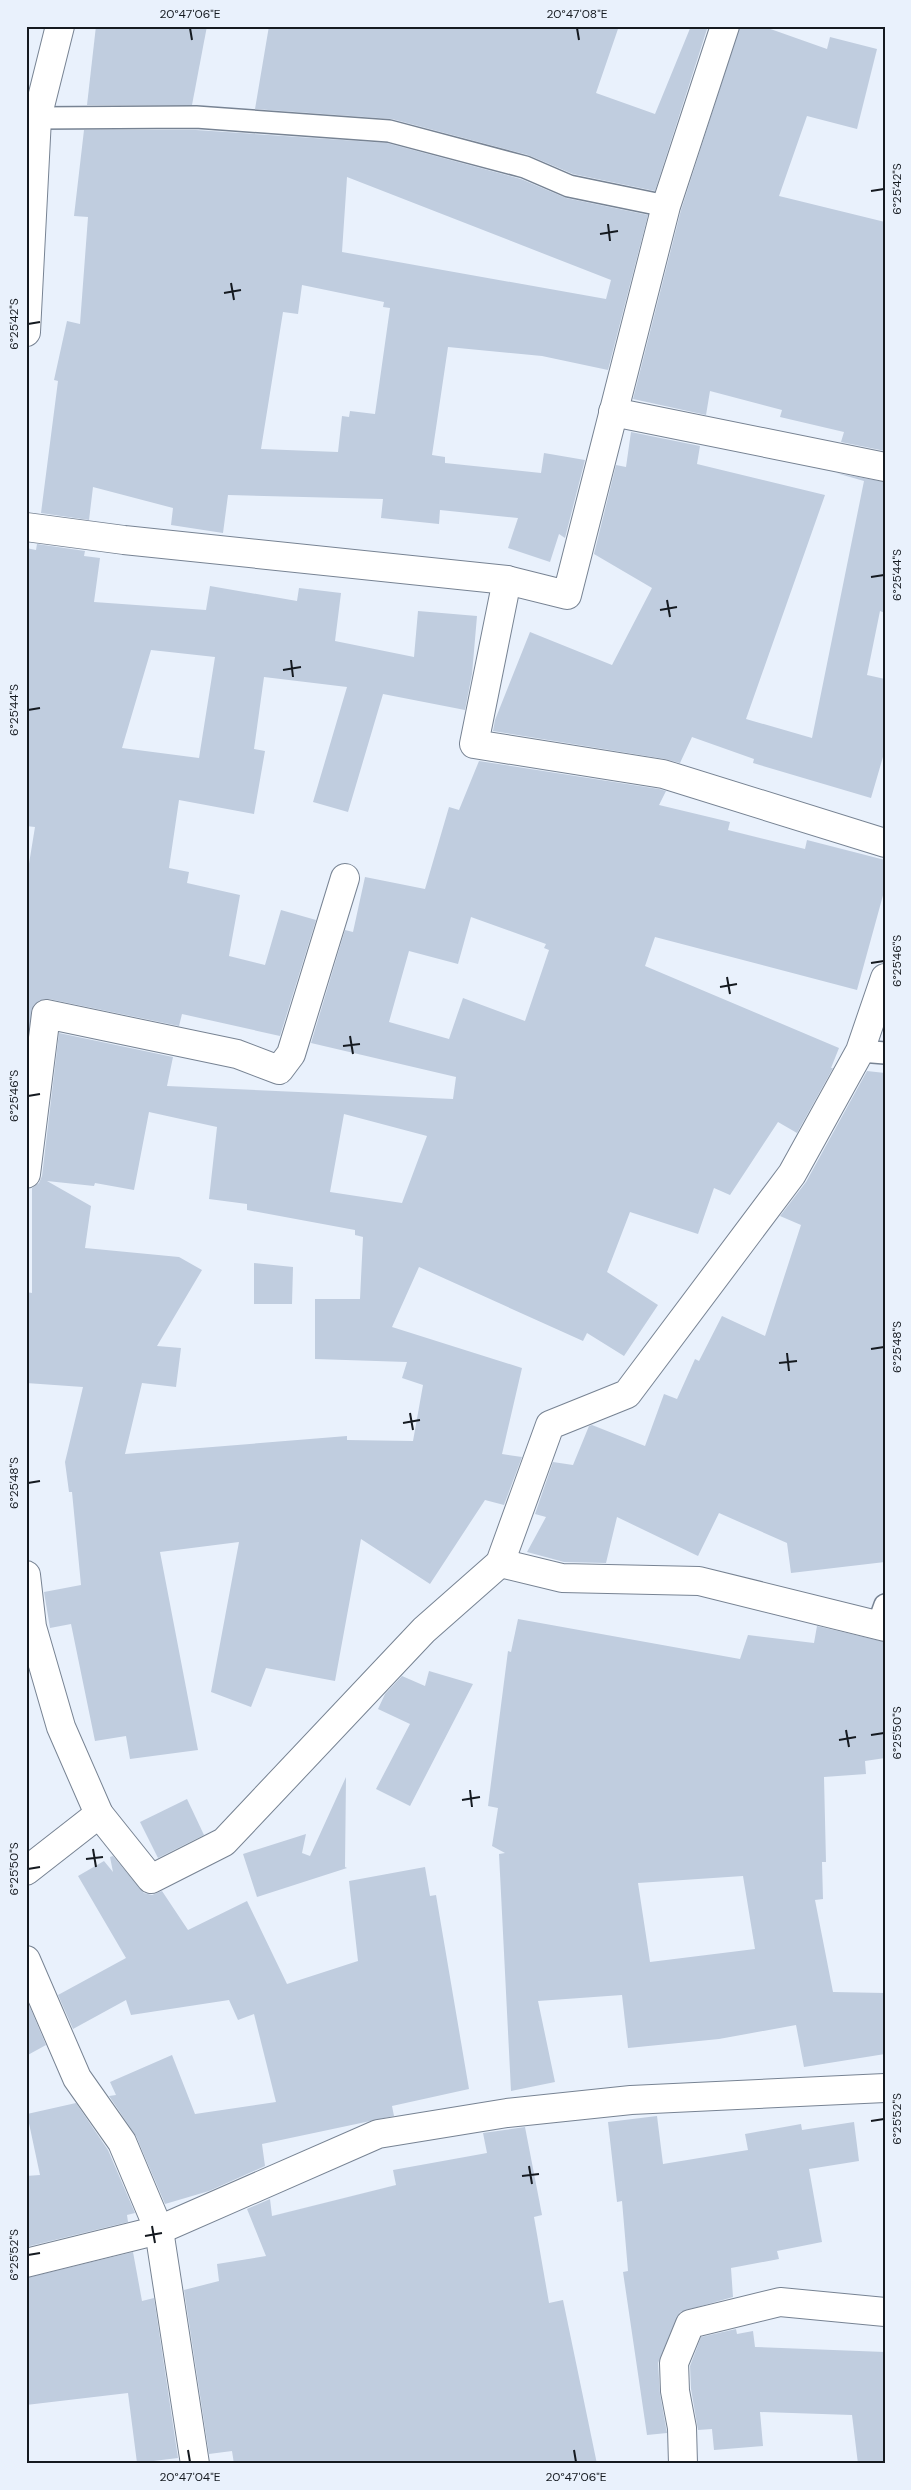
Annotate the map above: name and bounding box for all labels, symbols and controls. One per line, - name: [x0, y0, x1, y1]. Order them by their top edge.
- text: 20°47'06"E: [159, 6, 221, 22]
- text: 20°47'08"E: [547, 6, 608, 22]
- text: 6°25'42"S: [889, 163, 905, 215]
- text: 6°25'42"S: [6, 298, 22, 350]
- text: 6°25'44"S: [889, 549, 905, 601]
- text: 6°25'44"S: [6, 684, 22, 736]
- text: 6°25'46"S: [889, 935, 905, 987]
- text: 6°25'46"S: [6, 1070, 22, 1122]
- text: 6°25'48"S: [889, 1321, 905, 1373]
- text: 6°25'48"S: [6, 1457, 22, 1509]
- text: 6°25'50"S: [889, 1706, 905, 1760]
- text: 6°25'50"S: [6, 1842, 22, 1896]
- text: 6°25'52"S: [889, 2093, 905, 2145]
- text: 6°25'52"S: [6, 2229, 22, 2281]
- text: 20°47'04"E: [160, 2469, 221, 2485]
- text: 20°47'06"E: [545, 2469, 607, 2485]

